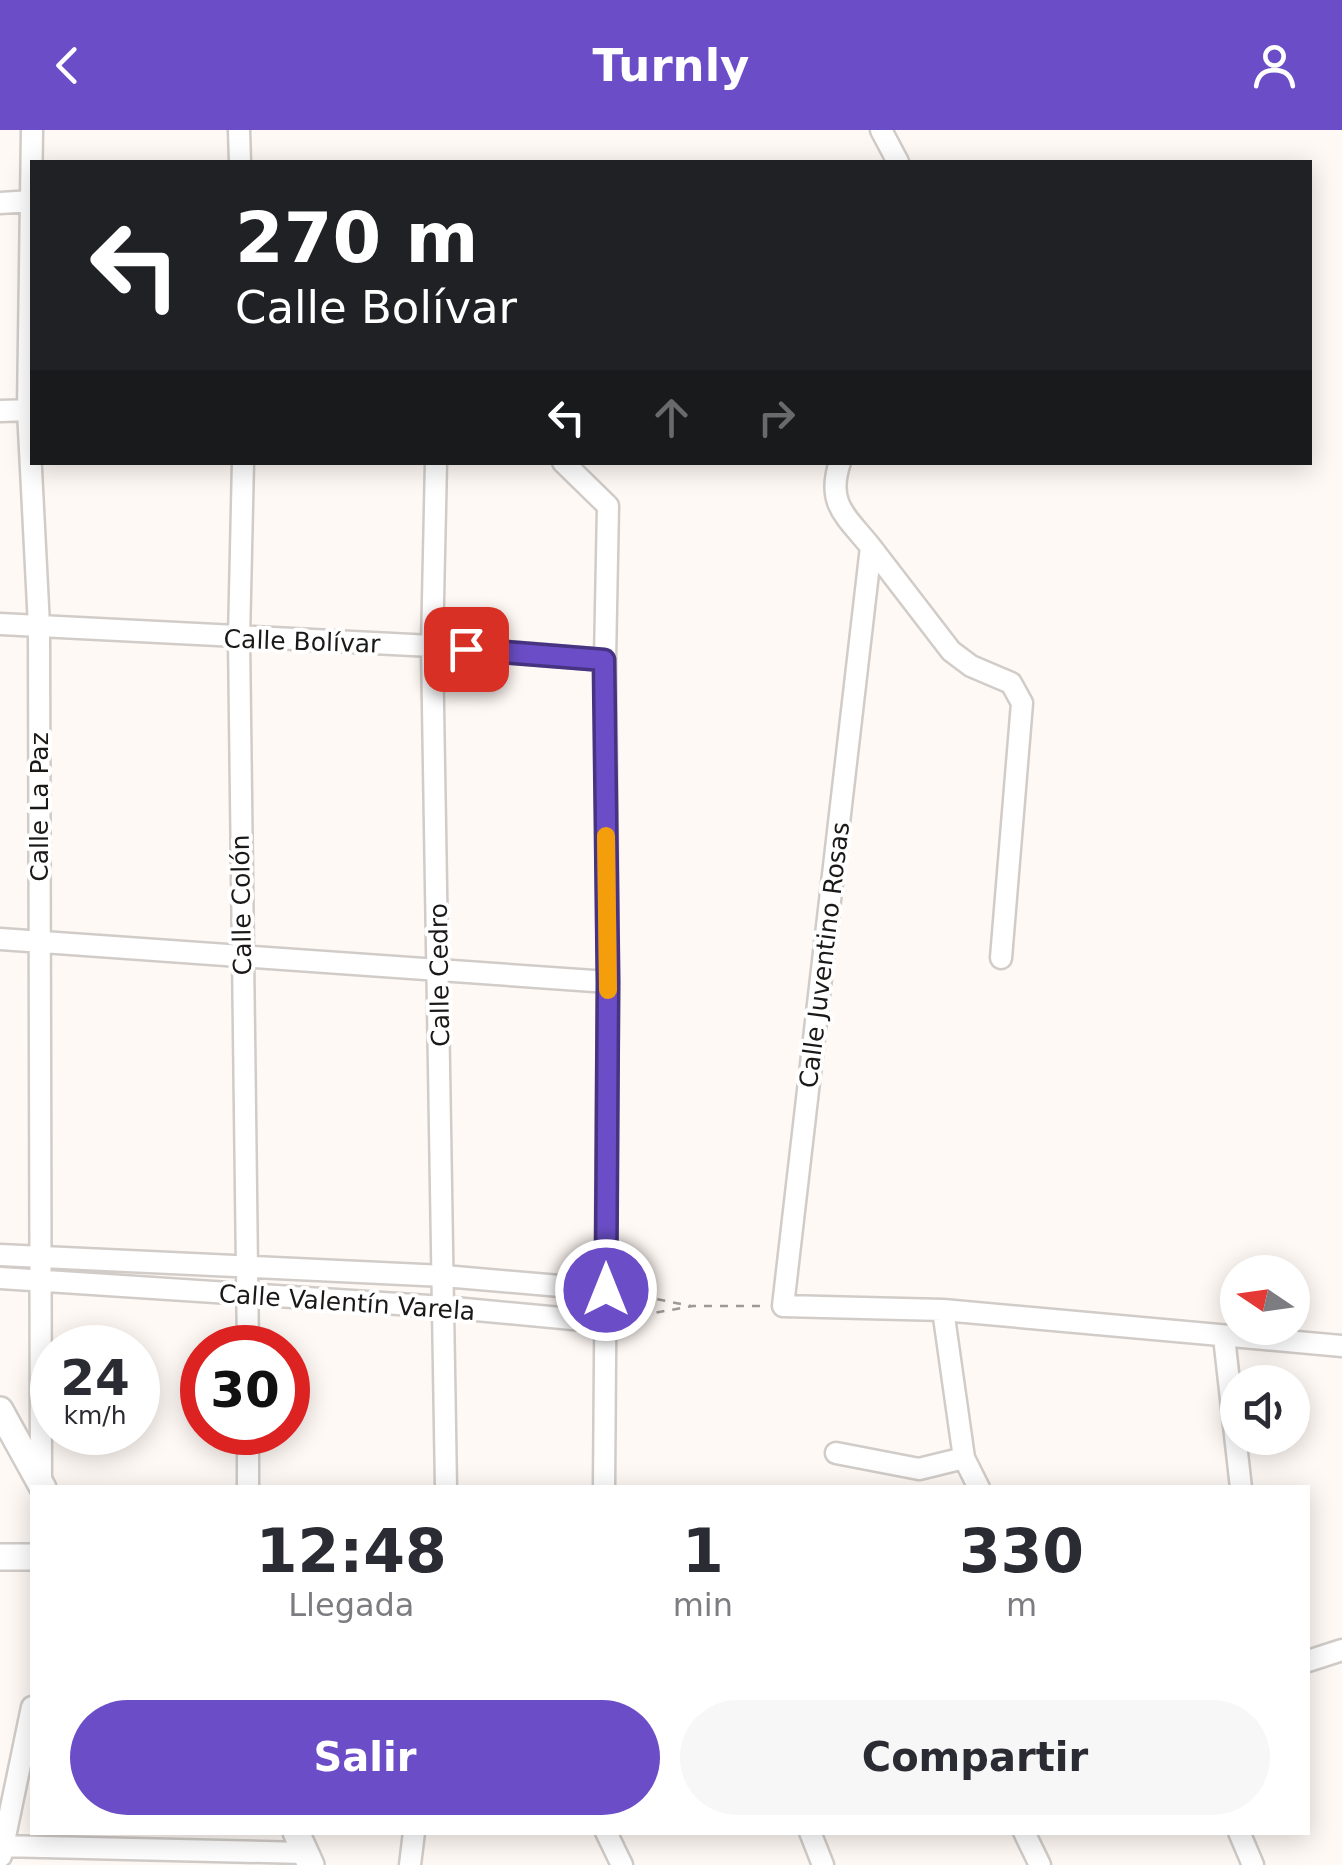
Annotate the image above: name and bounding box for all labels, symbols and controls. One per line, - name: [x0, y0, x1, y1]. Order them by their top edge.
- icon: back: [40, 38, 95, 93]
- icon: person: [1247, 38, 1302, 93]
- text: Turnly: [593, 39, 749, 92]
- text: 270 m: [235, 197, 478, 279]
- icon: left: [70, 200, 200, 330]
- text: Calle Bolívar: [235, 281, 517, 334]
- icon: left: [539, 390, 594, 445]
- icon: ahead: [644, 390, 699, 445]
- icon: right: [749, 390, 804, 445]
- pin: [424, 607, 509, 692]
- icon: arrive: [439, 622, 494, 677]
- street label: Calle Bolívar: [223, 624, 382, 659]
- street label: Calle La Paz: [25, 732, 54, 882]
- street label: Calle Juventino Rosas: [794, 820, 855, 1090]
- street label: Calle Colón: [226, 834, 257, 976]
- street label: Calle Cedro: [424, 903, 455, 1047]
- position arrow: [554, 1238, 658, 1342]
- north arrow: [1220, 1255, 1310, 1345]
- map controls: [1220, 1255, 1310, 1455]
- street label: Calle Valentín Varela: [218, 1279, 476, 1326]
- speed limit sign: 30: [180, 1325, 310, 1455]
- text: 24: [60, 1349, 130, 1407]
- button: sound: [1220, 1365, 1310, 1455]
- text: km/h: [63, 1401, 127, 1430]
- text: 12:48: [256, 1516, 447, 1586]
- text: 1: [682, 1516, 724, 1586]
- text: 330: [959, 1516, 1084, 1586]
- text: Llegada: [288, 1586, 414, 1624]
- text: min: [673, 1586, 733, 1624]
- text: m: [1006, 1586, 1037, 1624]
- button: Salir: [70, 1700, 660, 1815]
- button: Compartir: [680, 1700, 1270, 1815]

